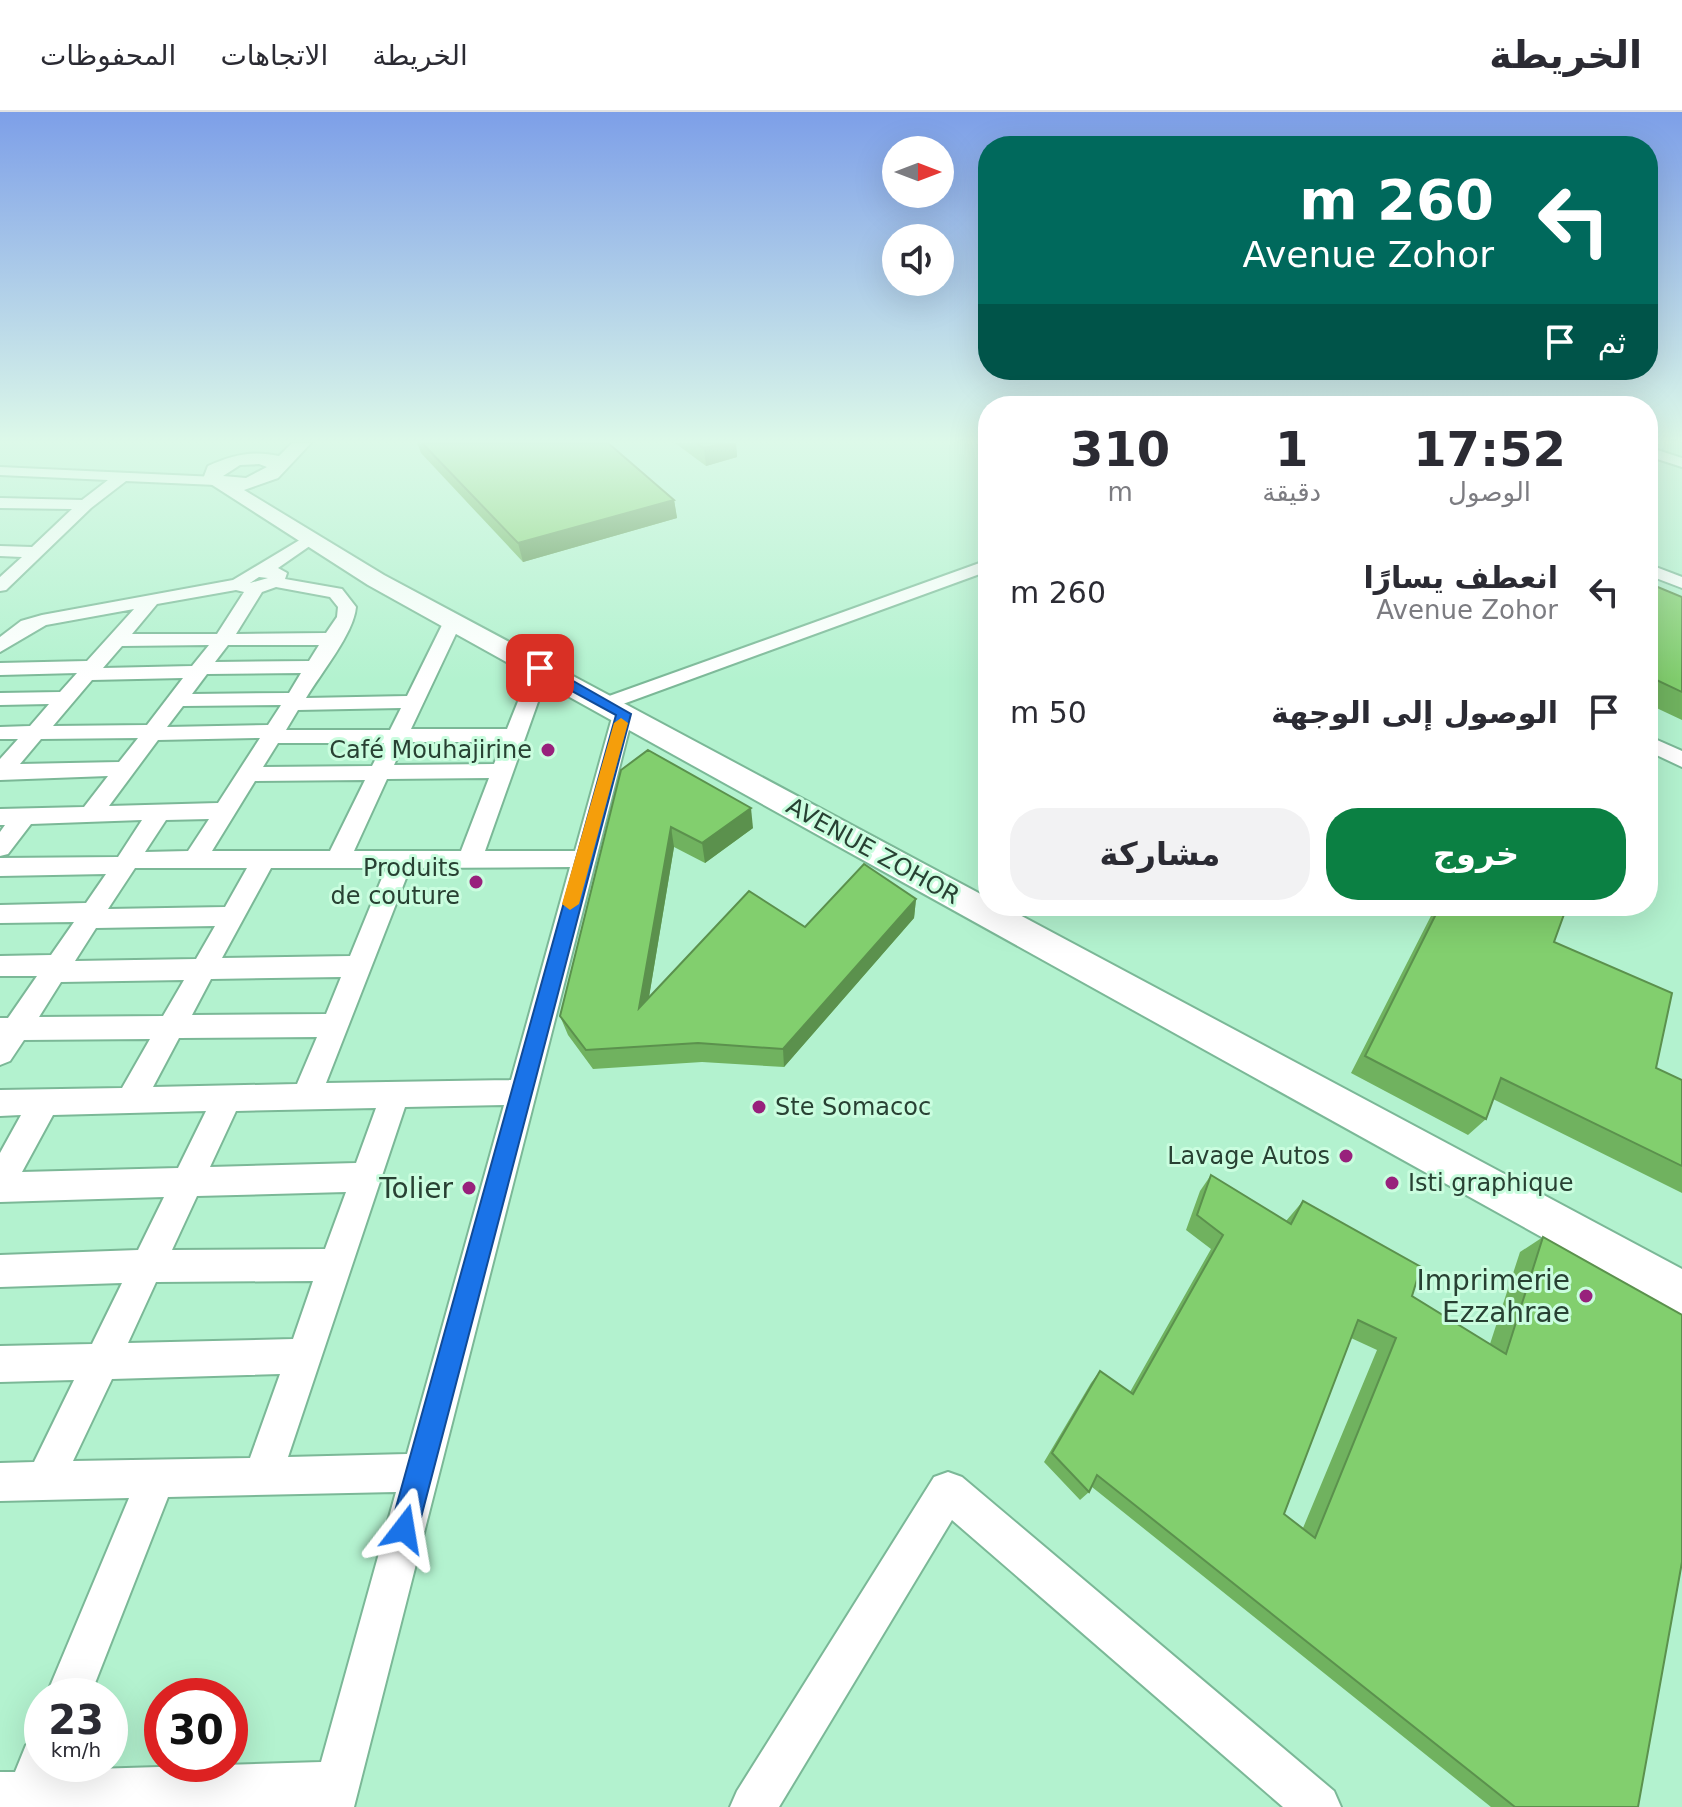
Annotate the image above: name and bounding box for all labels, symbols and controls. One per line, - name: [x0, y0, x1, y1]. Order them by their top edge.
- text: الخريطة: [1489, 33, 1642, 77]
- text: المحفوظات: [40, 39, 176, 72]
- text: الاتجاهات: [220, 39, 328, 72]
- text: الخريطة: [372, 39, 468, 72]
- north arrow: [882, 136, 954, 208]
- map controls: [882, 136, 954, 296]
- text: 260 m: [1299, 167, 1494, 232]
- icon: left: [1522, 168, 1626, 272]
- button: sound: [882, 224, 954, 296]
- text: Avenue Zohor: [1242, 234, 1494, 275]
- icon: arrive: [1538, 320, 1582, 364]
- text: ثم: [1598, 325, 1626, 360]
- text: 310: [1070, 421, 1170, 477]
- text: 1: [1275, 421, 1308, 477]
- text: 17:52: [1413, 421, 1566, 477]
- text: m: [1107, 477, 1133, 507]
- text: دقيقة: [1262, 477, 1321, 507]
- text: الوصول: [1448, 477, 1531, 507]
- text: انعطف يسارًا: [1364, 560, 1558, 595]
- icon: left: [1582, 570, 1626, 614]
- text: 260 m: [1010, 575, 1106, 610]
- text: Avenue Zohor: [1376, 595, 1558, 625]
- pin: [506, 634, 574, 702]
- icon: arrive: [518, 646, 562, 690]
- icon: arrive: [1582, 690, 1626, 734]
- text: 50 m: [1010, 695, 1087, 730]
- text: الوصول إلى الوجهة: [1271, 695, 1558, 730]
- place label: Café Mouhajirine: [329, 736, 532, 764]
- marker: Café Mouhajirine: [539, 741, 557, 759]
- street label: AVENUE ZOHOR: [781, 792, 965, 910]
- button: مشاركة: [1010, 808, 1310, 900]
- button: خروج: [1326, 808, 1626, 900]
- place label: Produits de couture: [331, 854, 460, 910]
- marker: Produits de couture: [467, 873, 485, 891]
- place label: Ste Somacoc: [775, 1093, 931, 1121]
- marker: Ste Somacoc: [750, 1098, 768, 1116]
- place label: Lavage Autos: [1167, 1142, 1330, 1170]
- marker: Lavage Autos: [1337, 1147, 1355, 1165]
- place label: Isti graphique: [1408, 1169, 1573, 1197]
- place label: Tolier: [378, 1172, 453, 1205]
- marker: Isti graphique: [1383, 1174, 1401, 1192]
- marker: Tolier: [460, 1179, 478, 1197]
- place label: Imprimerie Ezzahrae: [1416, 1264, 1570, 1329]
- marker: Imprimerie Ezzahrae: [1577, 1287, 1595, 1305]
- position arrow: [362, 1487, 446, 1571]
- speed limit sign: 30: [144, 1678, 248, 1782]
- text: 23: [48, 1697, 104, 1743]
- text: km/h: [51, 1738, 101, 1762]

